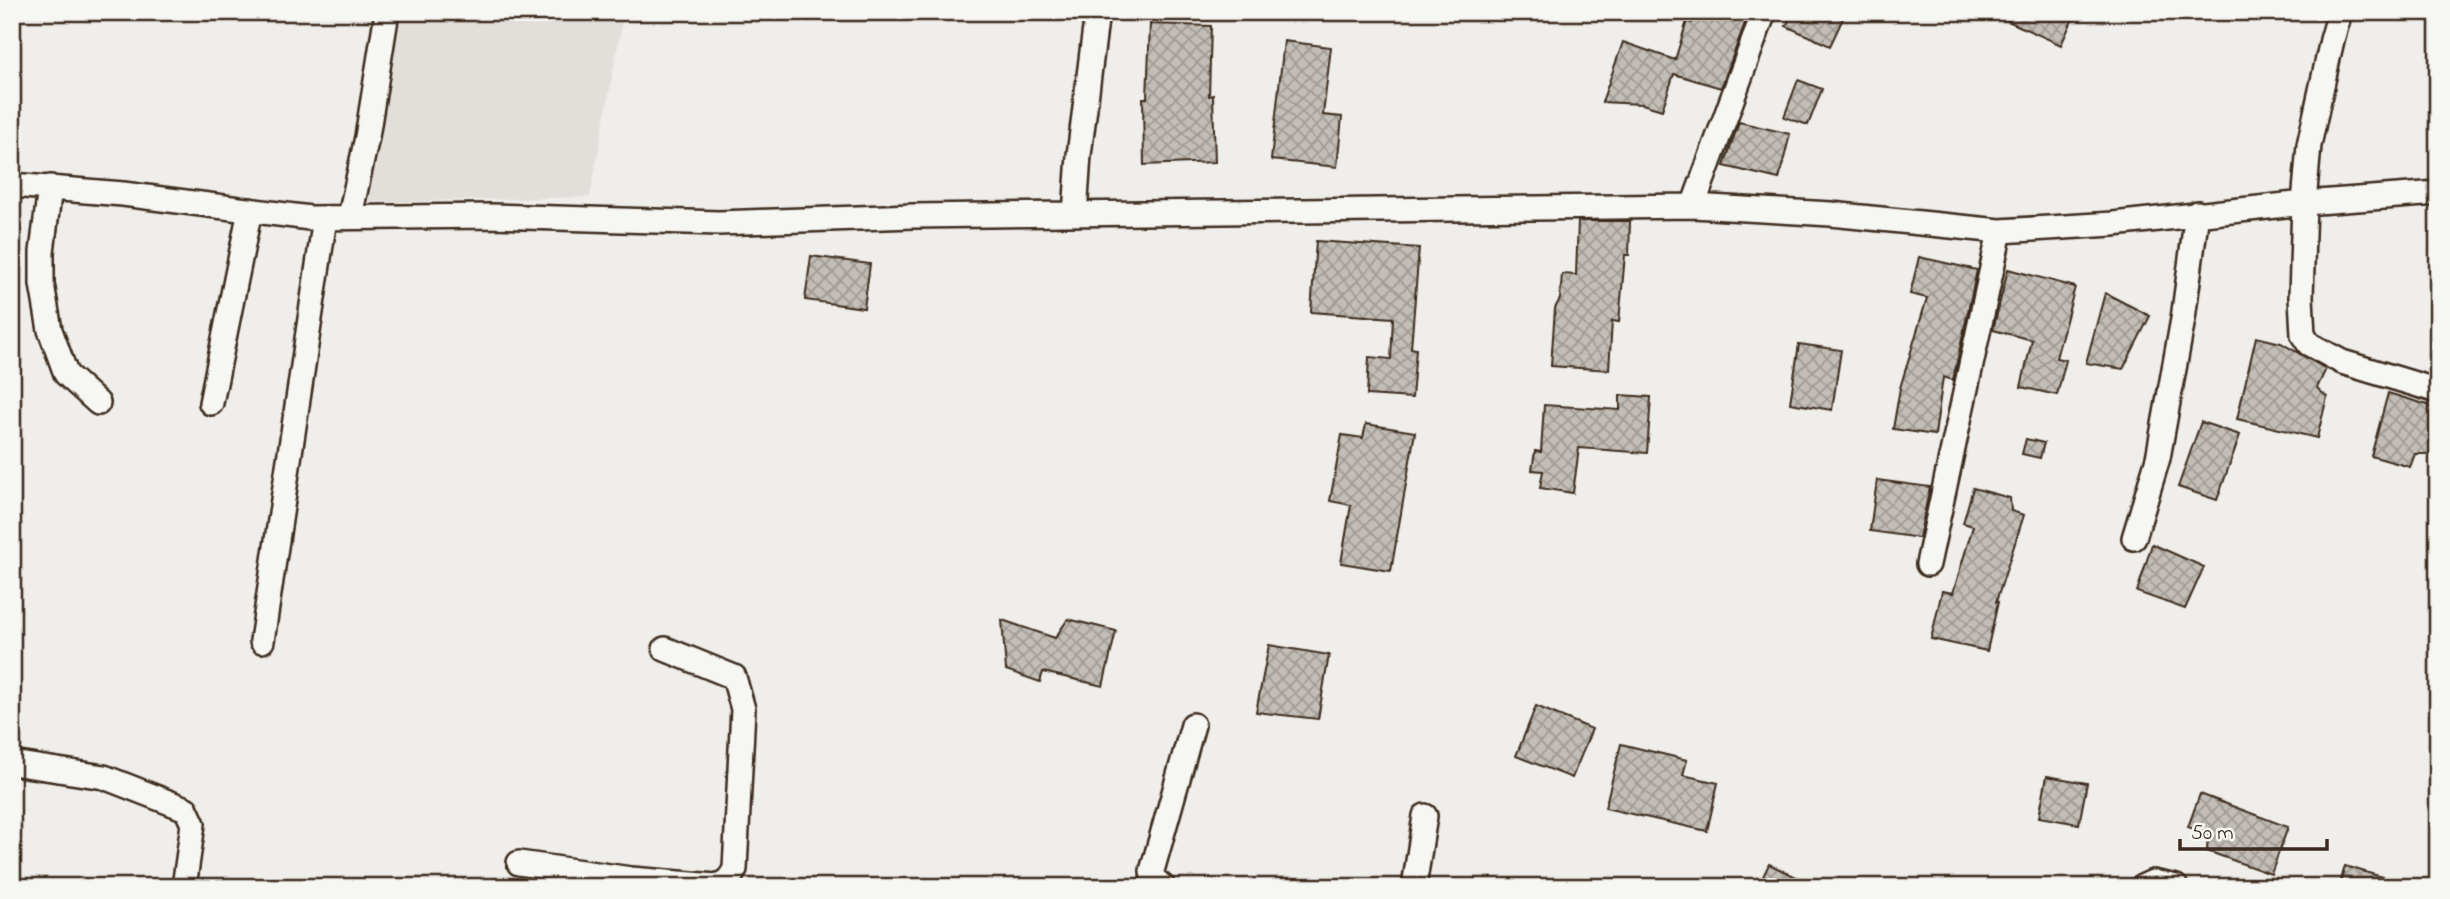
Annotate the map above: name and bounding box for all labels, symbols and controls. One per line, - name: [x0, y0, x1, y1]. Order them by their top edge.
- scale bar: [2180, 808, 2328, 852]
- text: 50 m: [2191, 819, 2234, 849]

